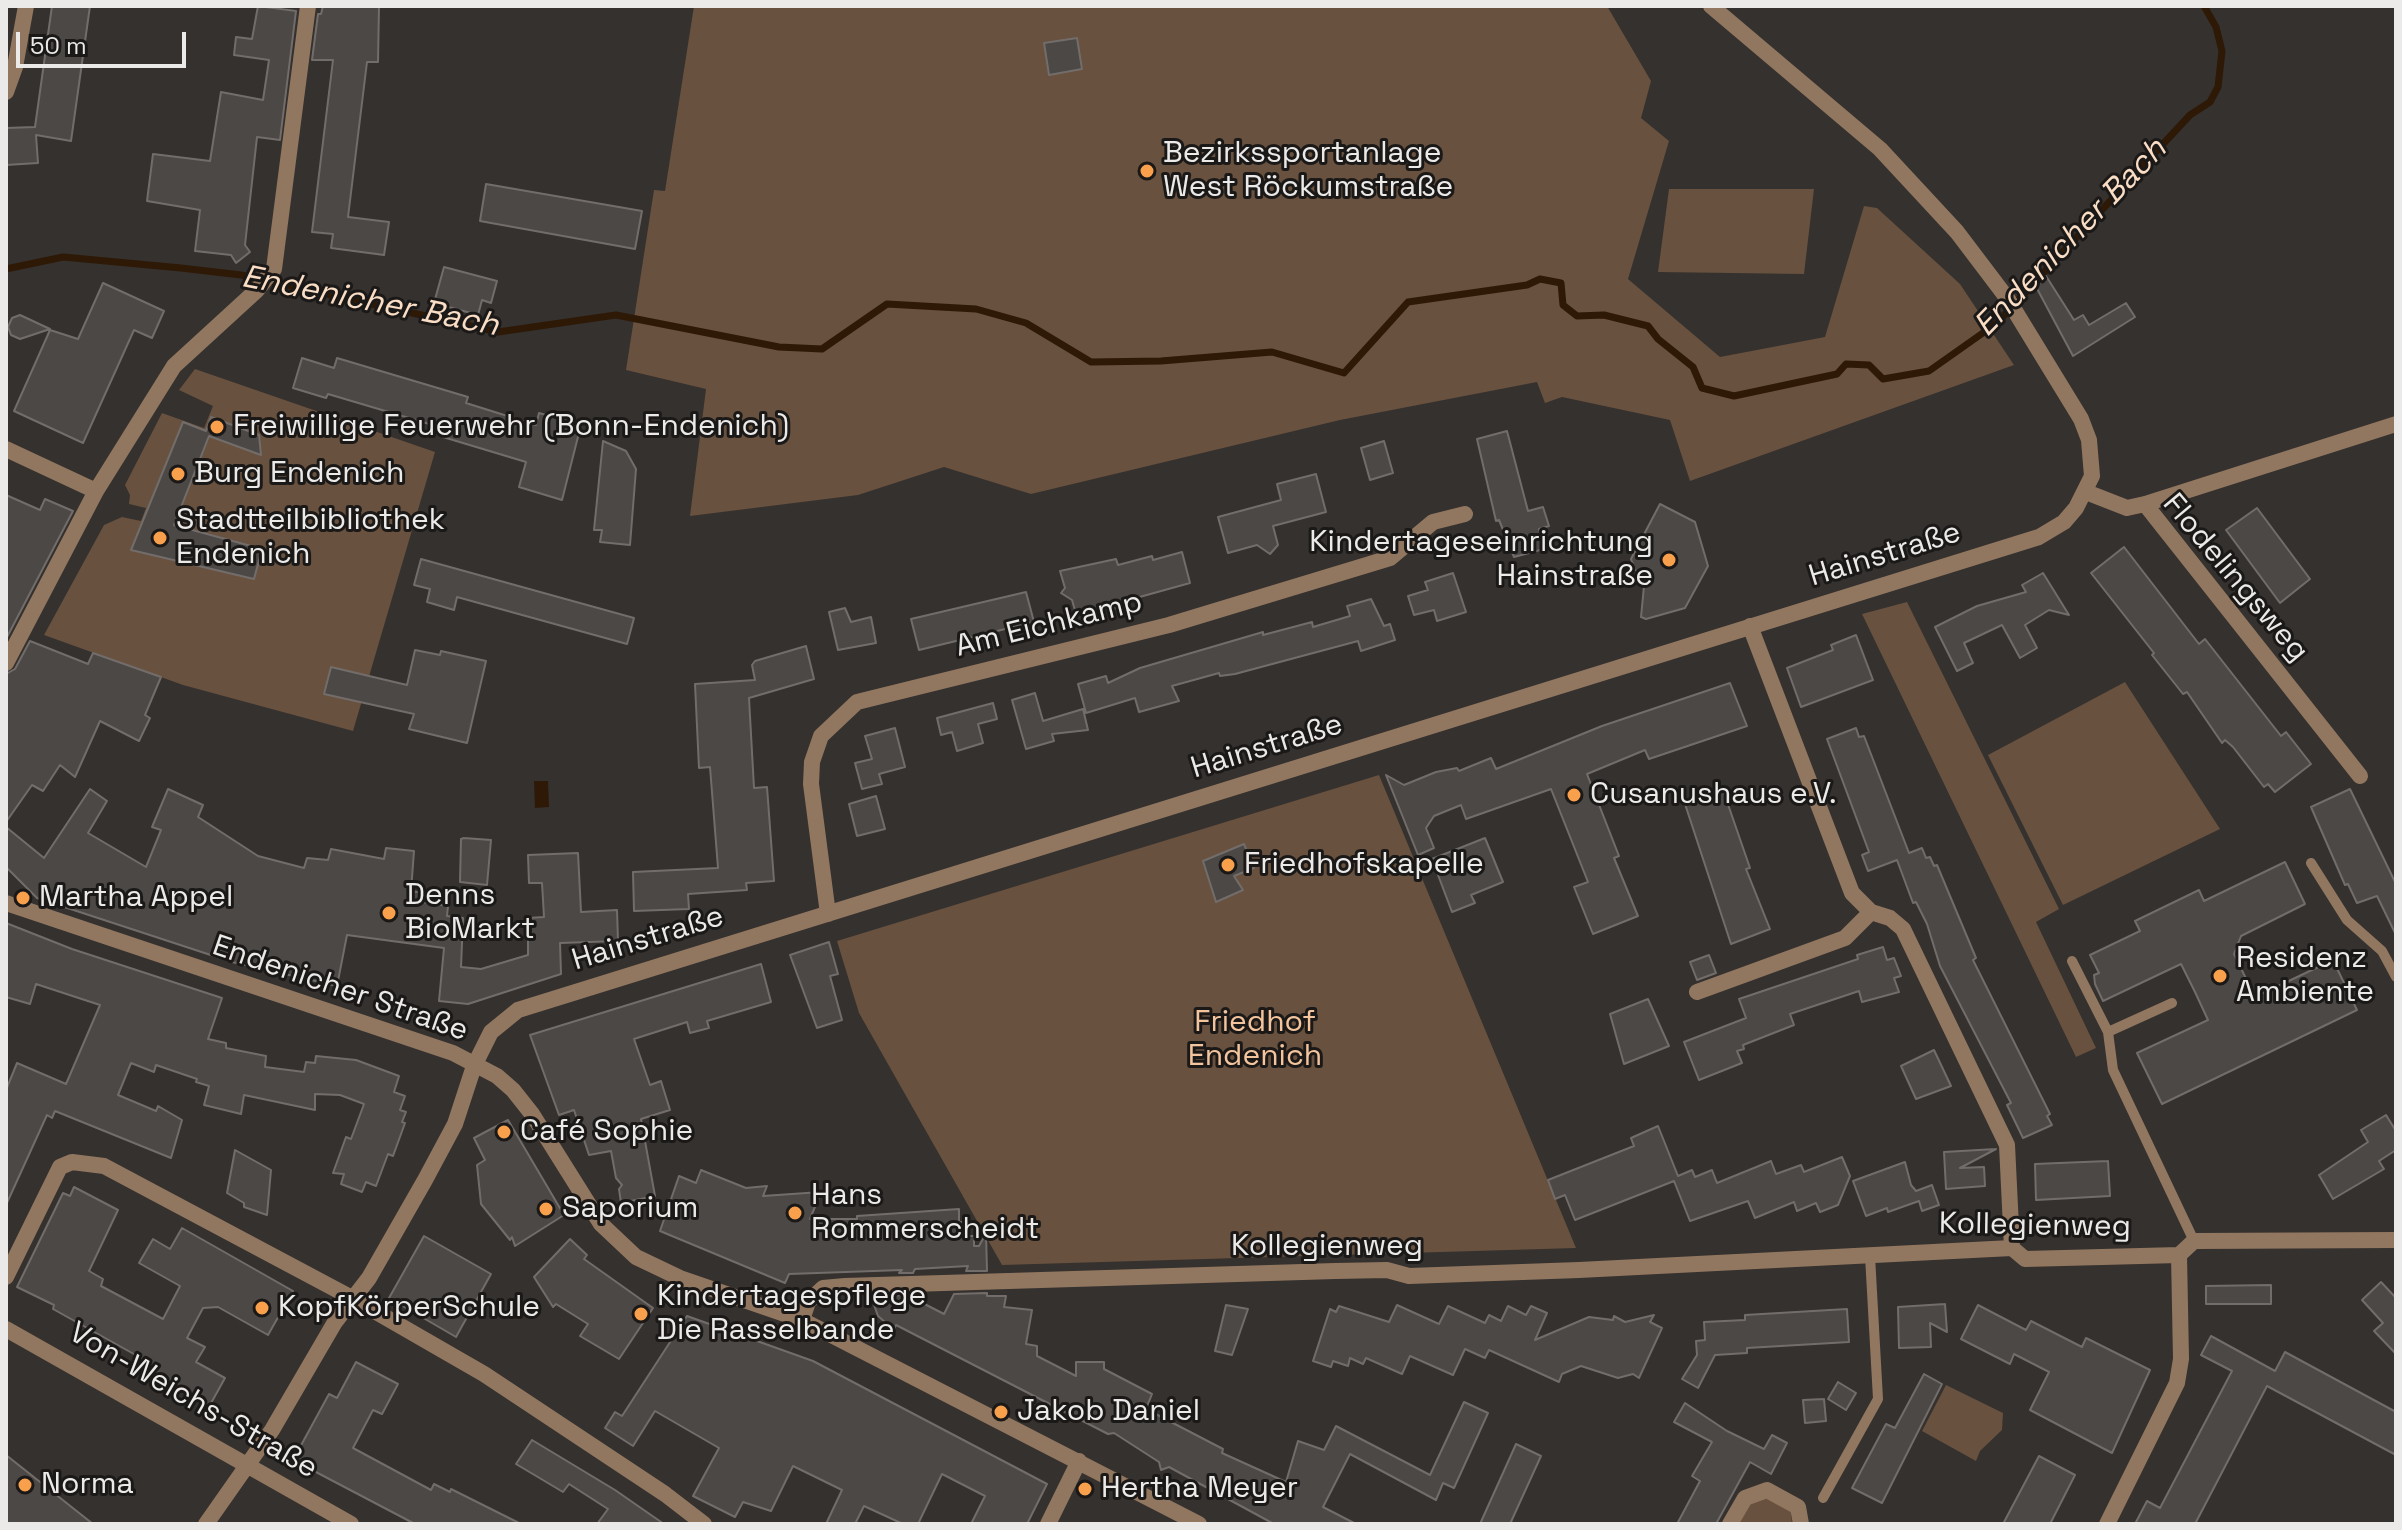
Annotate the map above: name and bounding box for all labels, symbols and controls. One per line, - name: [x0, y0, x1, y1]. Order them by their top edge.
- scale bar: [20, 16, 190, 66]
- text: 50 m: [30, 30, 87, 61]
- water label: Endenicher Bach: [1967, 131, 2175, 345]
- place label: Bezirkssportanlage West Röckumstraße: [1163, 136, 1453, 206]
- marker: Bezirkssportanlage West Röckumstraße: [1138, 162, 1156, 180]
- water label: Endenicher Bach: [238, 258, 502, 346]
- place label: Freiwillige Feuerwehr (Bonn-Endenich): [233, 409, 789, 445]
- marker: Freiwillige Feuerwehr (Bonn-Endenich): [208, 418, 226, 436]
- place label: Burg Endenich: [194, 456, 404, 492]
- marker: Burg Endenich: [169, 465, 187, 483]
- street label: Flodelingsweg: [2154, 487, 2316, 669]
- place label: Stadtteilbibliothek Endenich: [176, 503, 445, 574]
- street label: Hainstraße: [1805, 515, 1965, 595]
- place label: Kindertageseinrichtung Hainstraße: [1309, 525, 1653, 596]
- marker: Stadtteilbibliothek Endenich: [151, 529, 169, 547]
- marker: Kindertageseinrichtung Hainstraße: [1660, 551, 1678, 569]
- street label: Am Eichkamp: [952, 584, 1146, 666]
- street label: Hainstraße: [1187, 707, 1347, 787]
- place label: Cusanushaus e.V.: [1590, 777, 1837, 813]
- marker: Cusanushaus e.V.: [1565, 786, 1583, 804]
- place label: Friedhofskapelle: [1244, 847, 1484, 883]
- marker: Friedhofskapelle: [1219, 856, 1237, 874]
- place label: Denns BioMarkt: [405, 878, 535, 948]
- place label: Martha Appel: [39, 880, 233, 916]
- marker: Martha Appel: [14, 889, 32, 907]
- street label: Hainstraße: [568, 899, 728, 979]
- marker: Denns BioMarkt: [380, 904, 398, 922]
- street label: Endenicher Straße: [207, 928, 473, 1050]
- place label: Residenz Ambiente: [2236, 941, 2374, 1012]
- marker: Residenz Ambiente: [2211, 967, 2229, 985]
- park label: Friedhof Endenich: [1188, 1005, 1322, 1076]
- place label: Café Sophie: [520, 1114, 693, 1150]
- marker: Café Sophie: [495, 1123, 513, 1141]
- place label: Hans Rommerscheidt: [811, 1178, 1039, 1248]
- place label: Saporium: [562, 1191, 698, 1227]
- marker: Saporium: [537, 1200, 555, 1218]
- marker: Hans Rommerscheidt: [786, 1204, 804, 1222]
- street label: Kollegienweg: [1939, 1206, 2131, 1246]
- street label: Kollegienweg: [1231, 1229, 1423, 1265]
- place label: Kindertagespflege Die Rasselbande: [657, 1279, 926, 1350]
- place label: KopfKörperSchule: [278, 1290, 540, 1326]
- marker: KopfKörperSchule: [253, 1299, 271, 1317]
- marker: Kindertagespflege Die Rasselbande: [632, 1305, 650, 1323]
- street label: Von-Weichs-Straße: [62, 1315, 324, 1487]
- place label: Jakob Daniel: [1017, 1394, 1200, 1430]
- marker: Jakob Daniel: [992, 1403, 1010, 1421]
- place label: Norma: [41, 1467, 134, 1503]
- place label: Hertha Meyer: [1101, 1471, 1298, 1507]
- marker: Norma: [16, 1476, 34, 1494]
- marker: Hertha Meyer: [1076, 1480, 1094, 1498]

